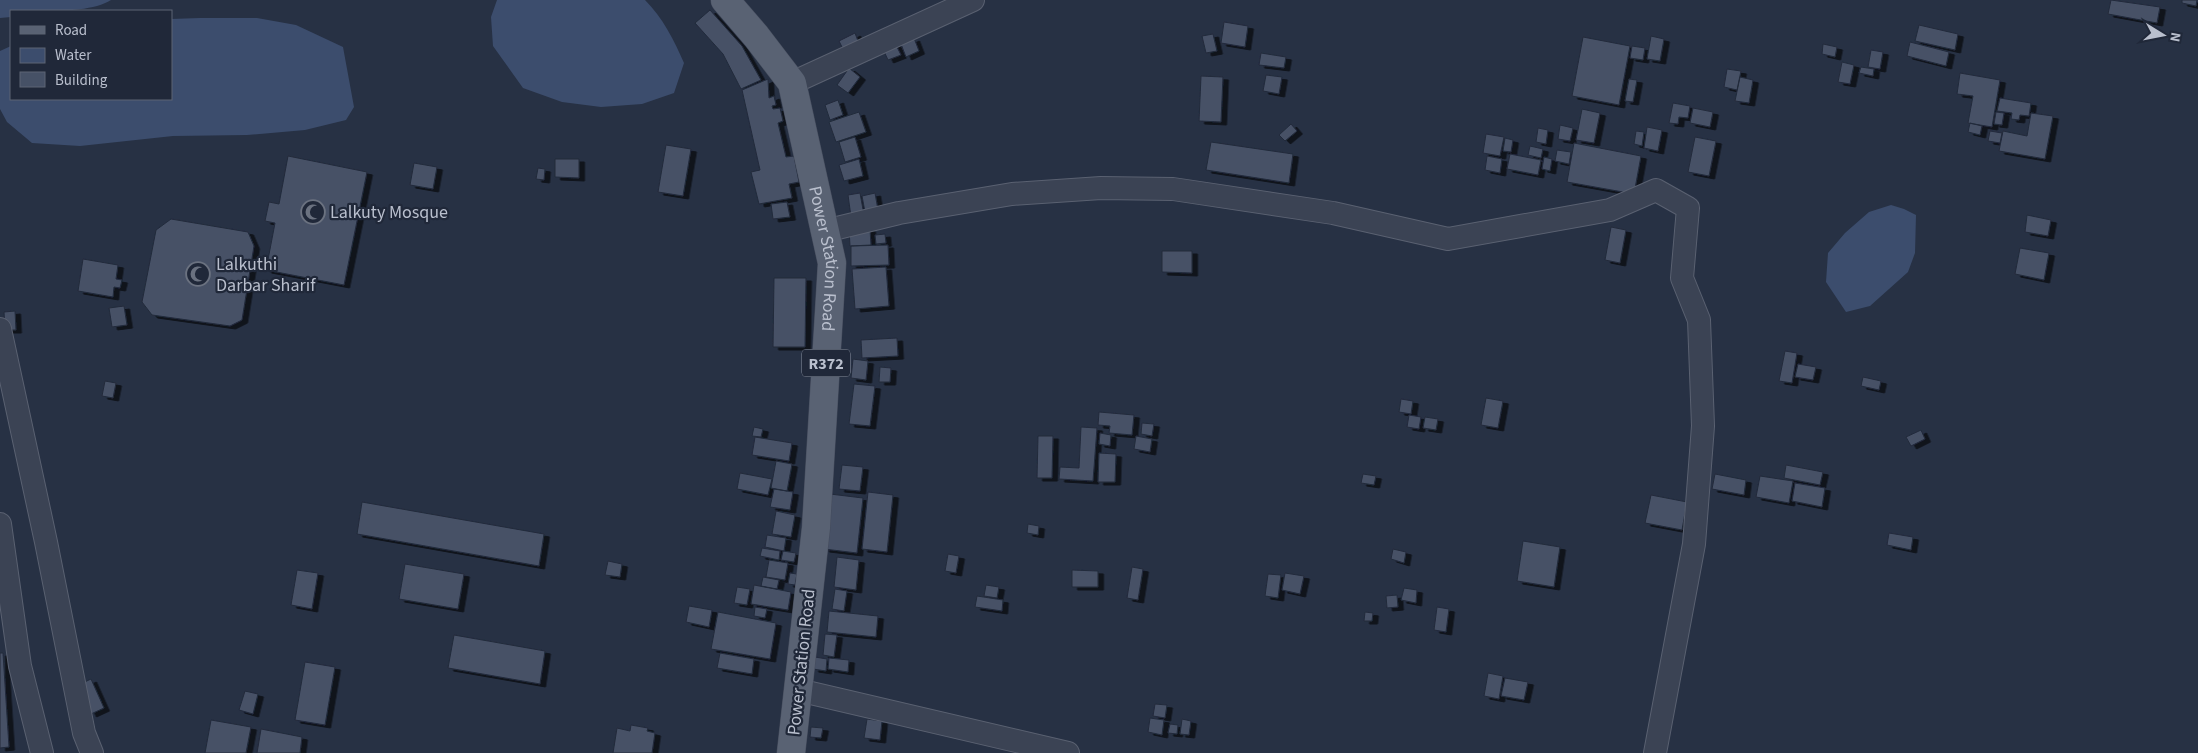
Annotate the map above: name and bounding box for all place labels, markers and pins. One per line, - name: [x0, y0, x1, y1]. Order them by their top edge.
- mosque icon: Lalkuty Mosque: [300, 199, 326, 225]
- place label: Lalkuty Mosque: [330, 200, 448, 225]
- place label: Lalkuthi Darbar Sharif: [216, 252, 316, 298]
- mosque icon: Lalkuthi Darbar Sharif: [185, 261, 211, 287]

